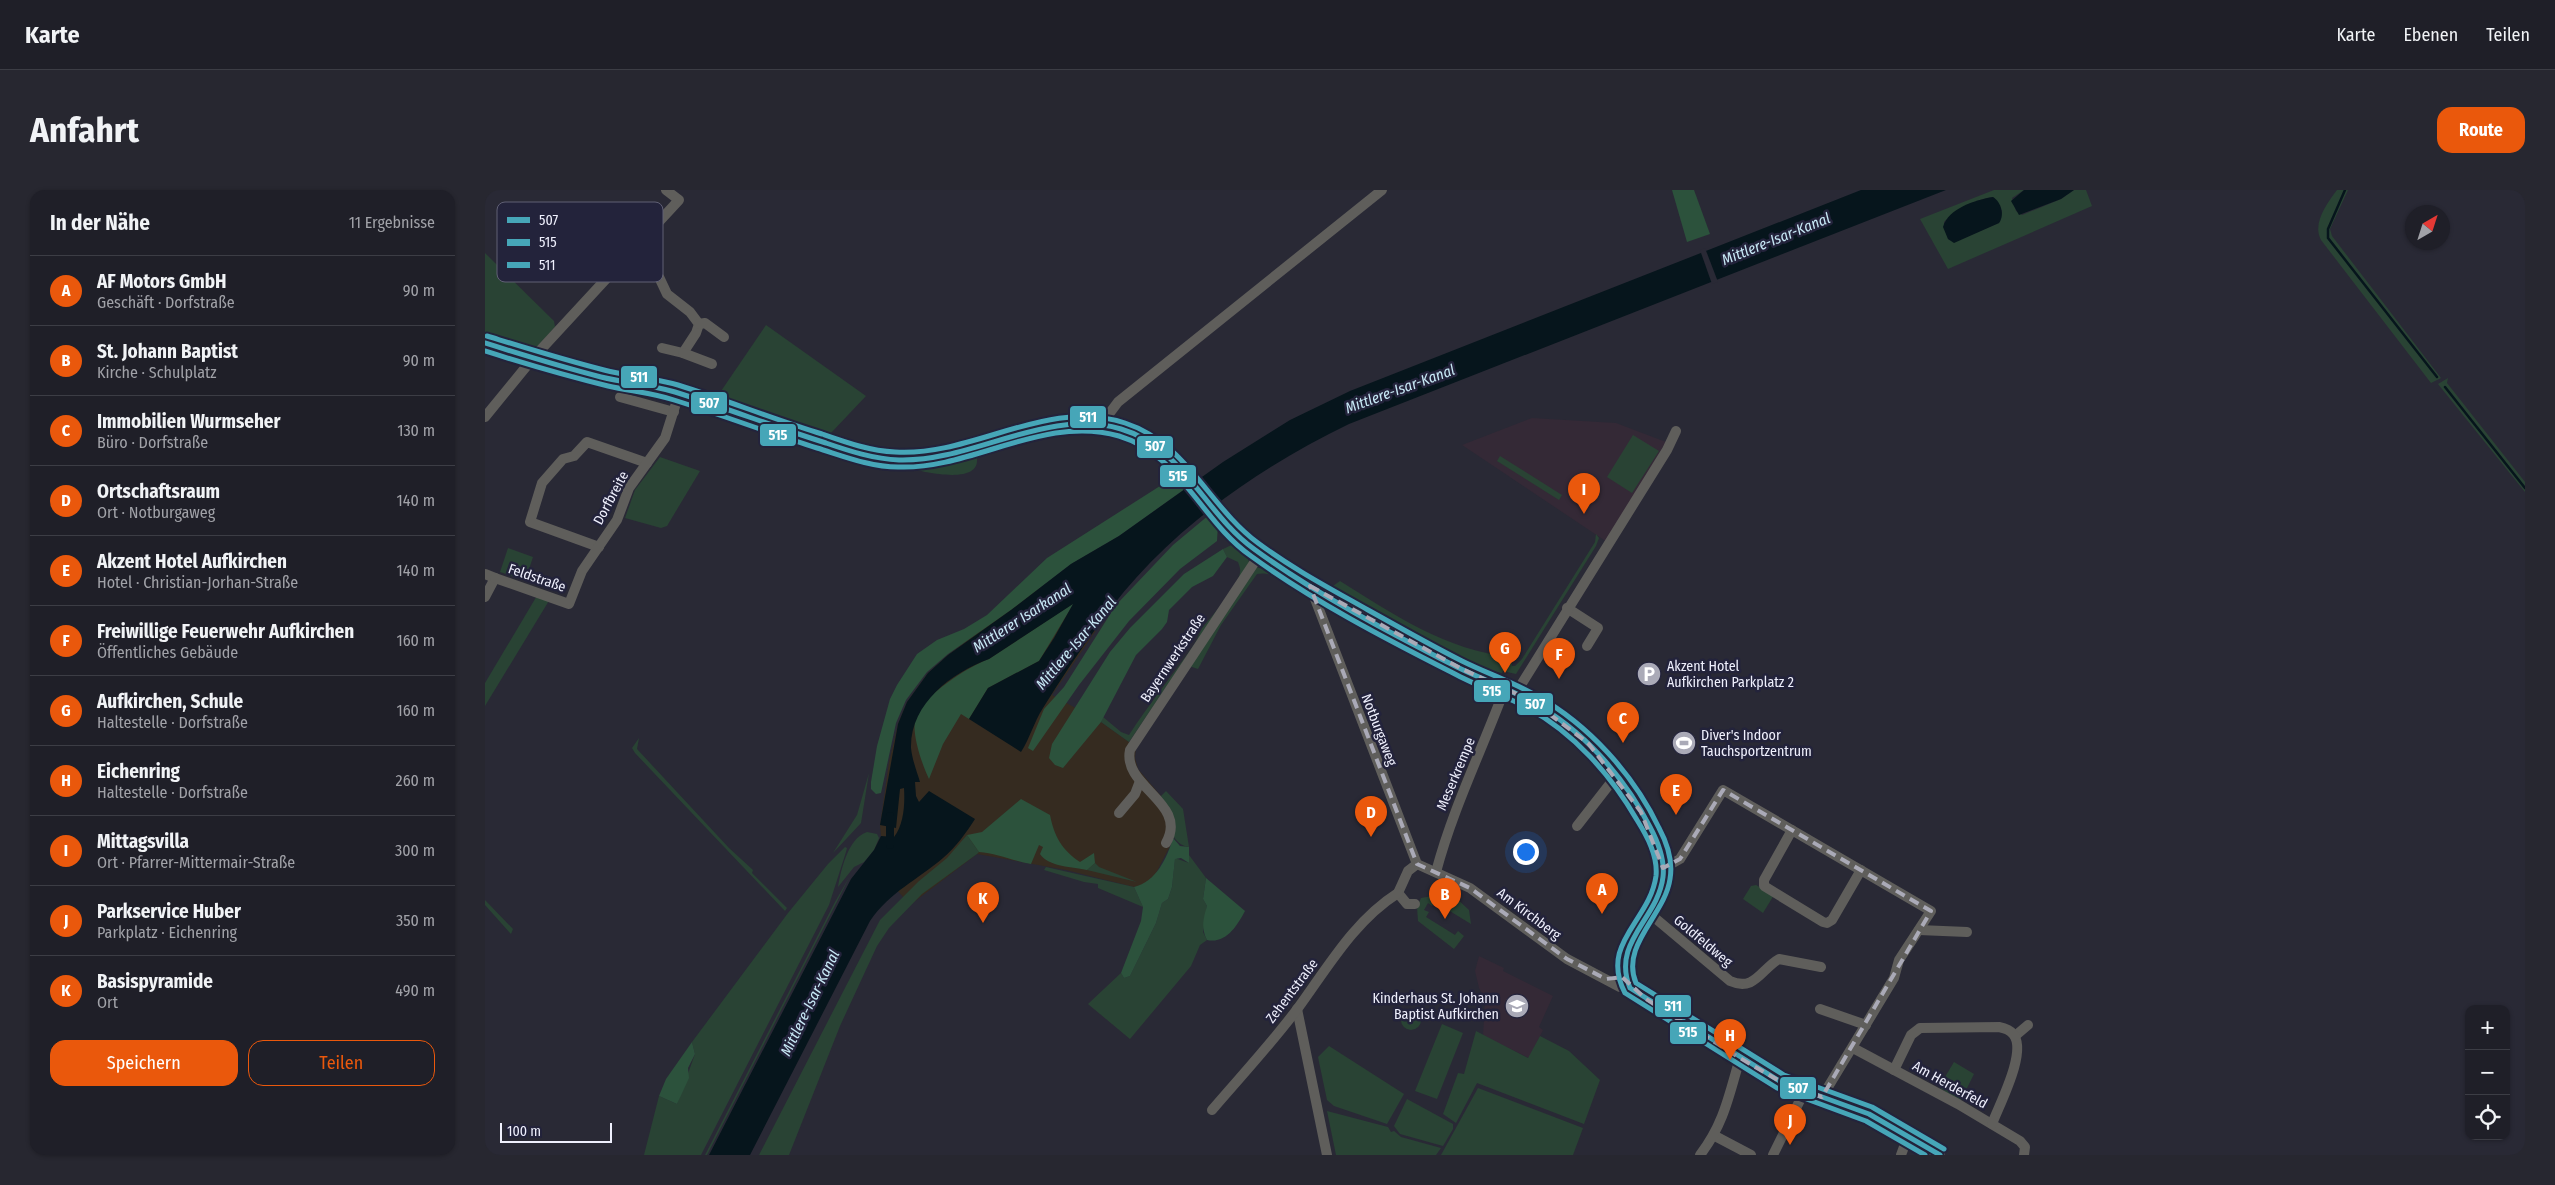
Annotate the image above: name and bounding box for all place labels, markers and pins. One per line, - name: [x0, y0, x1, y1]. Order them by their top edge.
- pin: I: [1568, 473, 1600, 514]
- pin: G: [1489, 632, 1521, 673]
- pin: F: [1543, 638, 1575, 679]
- place label: Akzent Hotel Aufkirchen Parkplatz 2: [1667, 658, 1794, 691]
- parking icon: Akzent Hotel Aufkirchen Parkplatz 2: [1636, 661, 1662, 687]
- pin: C: [1607, 702, 1639, 743]
- place label: Diver's Indoor Tauchsportzentrum: [1701, 727, 1812, 760]
- sports icon: Diver's Indoor Tauchsportzentrum: [1671, 730, 1697, 756]
- pin: E: [1660, 774, 1692, 815]
- pin: D: [1355, 796, 1387, 837]
- pin: A: [1586, 873, 1618, 914]
- pin: B: [1429, 878, 1461, 919]
- pin: K: [967, 882, 999, 923]
- place label: Kinderhaus St. Johann Baptist Aufkirchen: [1373, 990, 1499, 1023]
- school or university icon: Kinderhaus St. Johann Baptist Aufkirchen: [1504, 993, 1530, 1019]
- pin: H: [1714, 1019, 1746, 1060]
- pin: J: [1774, 1104, 1806, 1145]

